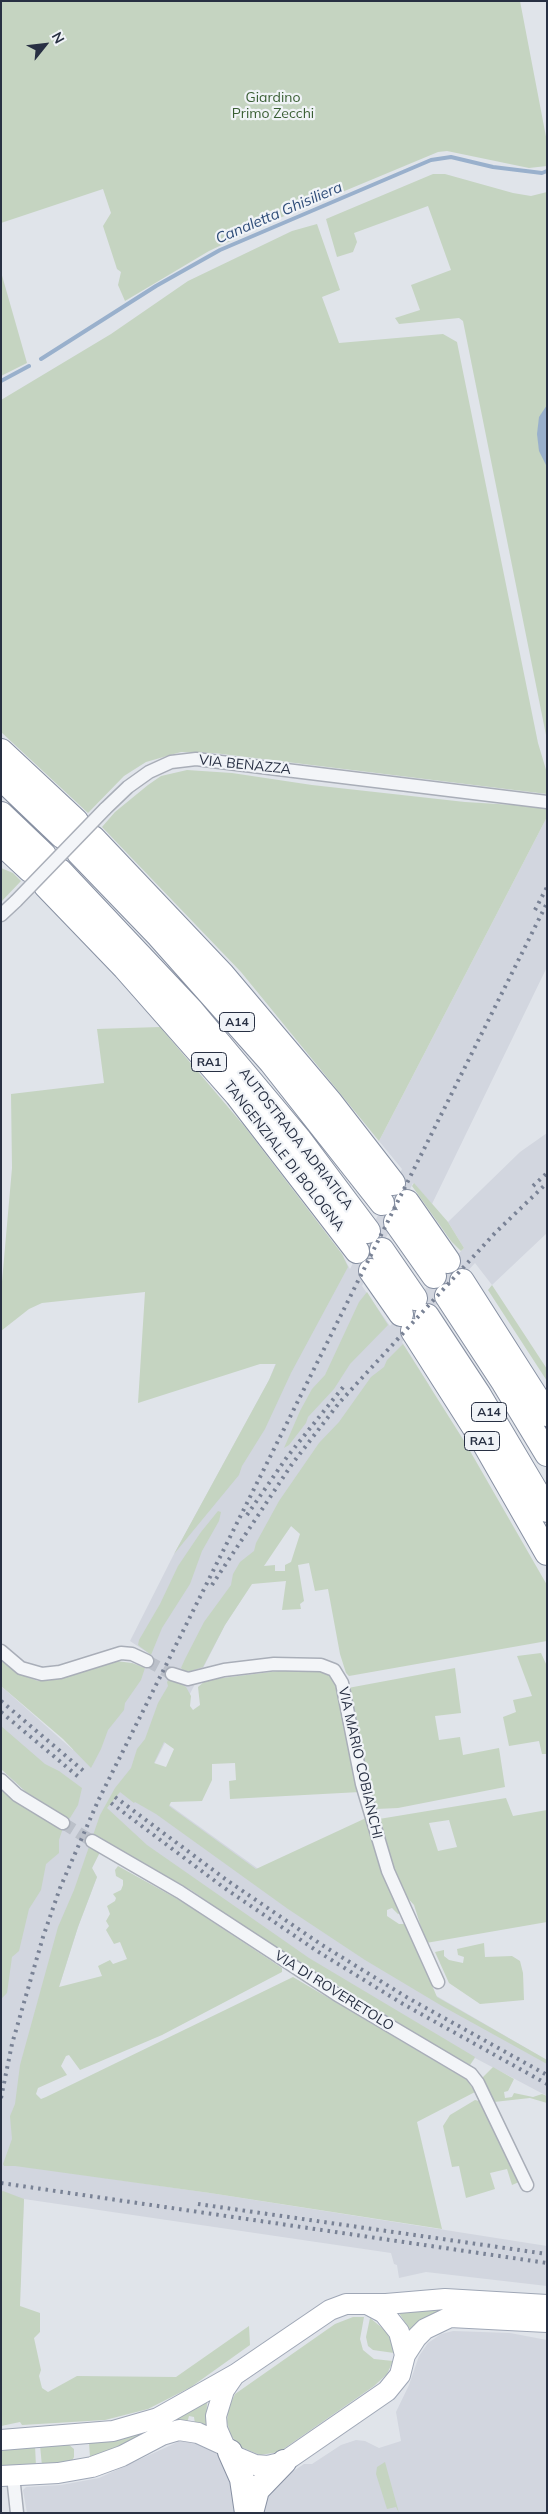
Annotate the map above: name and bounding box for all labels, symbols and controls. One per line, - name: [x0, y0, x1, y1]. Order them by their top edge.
- north arrow: [20, 20, 70, 70]
- text: N: [48, 29, 69, 47]
- park label: Giardino Primo Zecchi: [232, 90, 314, 122]
- water label: Canaletta Ghisiliera: [213, 178, 345, 248]
- street label: VIA BENAZZA: [198, 752, 292, 778]
- road number: A14: [220, 1012, 254, 1032]
- road number: RA1: [192, 1052, 226, 1072]
- street label: AUTOSTRADA ADRIATICA: [235, 1065, 357, 1213]
- street label: TANGENZIALE DI BOLOGNA: [220, 1078, 348, 1234]
- road number: A14: [472, 1402, 506, 1421]
- road number: RA1: [464, 1432, 500, 1450]
- street label: VIA MARIO COBIANCHI: [334, 1685, 386, 1841]
- street label: VIA DI ROVERETOLO: [271, 1947, 397, 2035]

